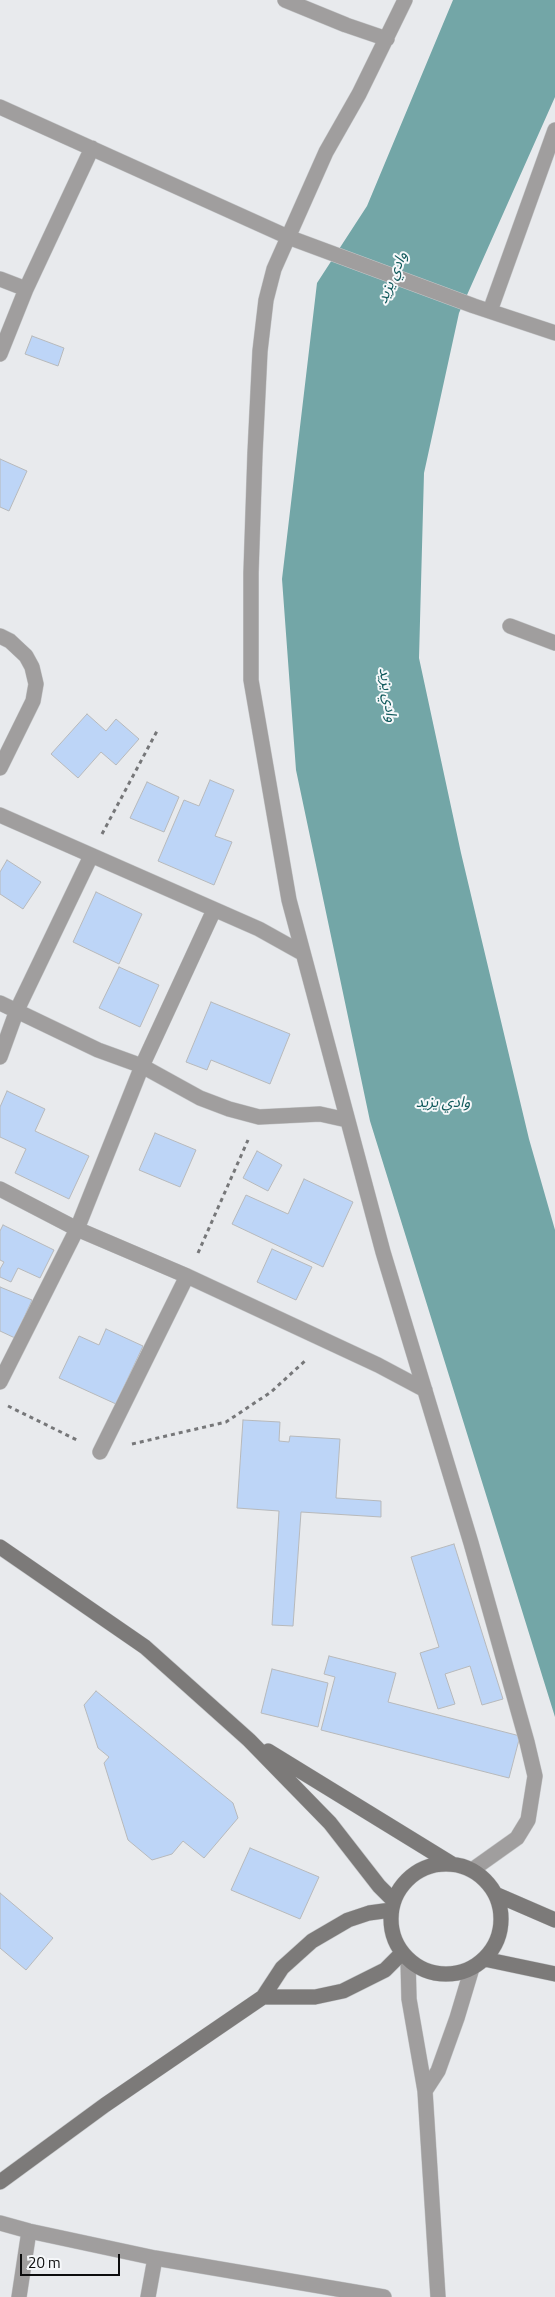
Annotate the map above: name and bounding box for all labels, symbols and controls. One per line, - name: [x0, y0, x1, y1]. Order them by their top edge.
- water label: وادي يزيد: [374, 249, 412, 307]
- water label: وادي يزيد: [374, 667, 400, 723]
- water label: وادي يزيد: [416, 1094, 470, 1112]
- scale bar: [22, 2244, 122, 2276]
- text: 20 m: [28, 2251, 61, 2274]

